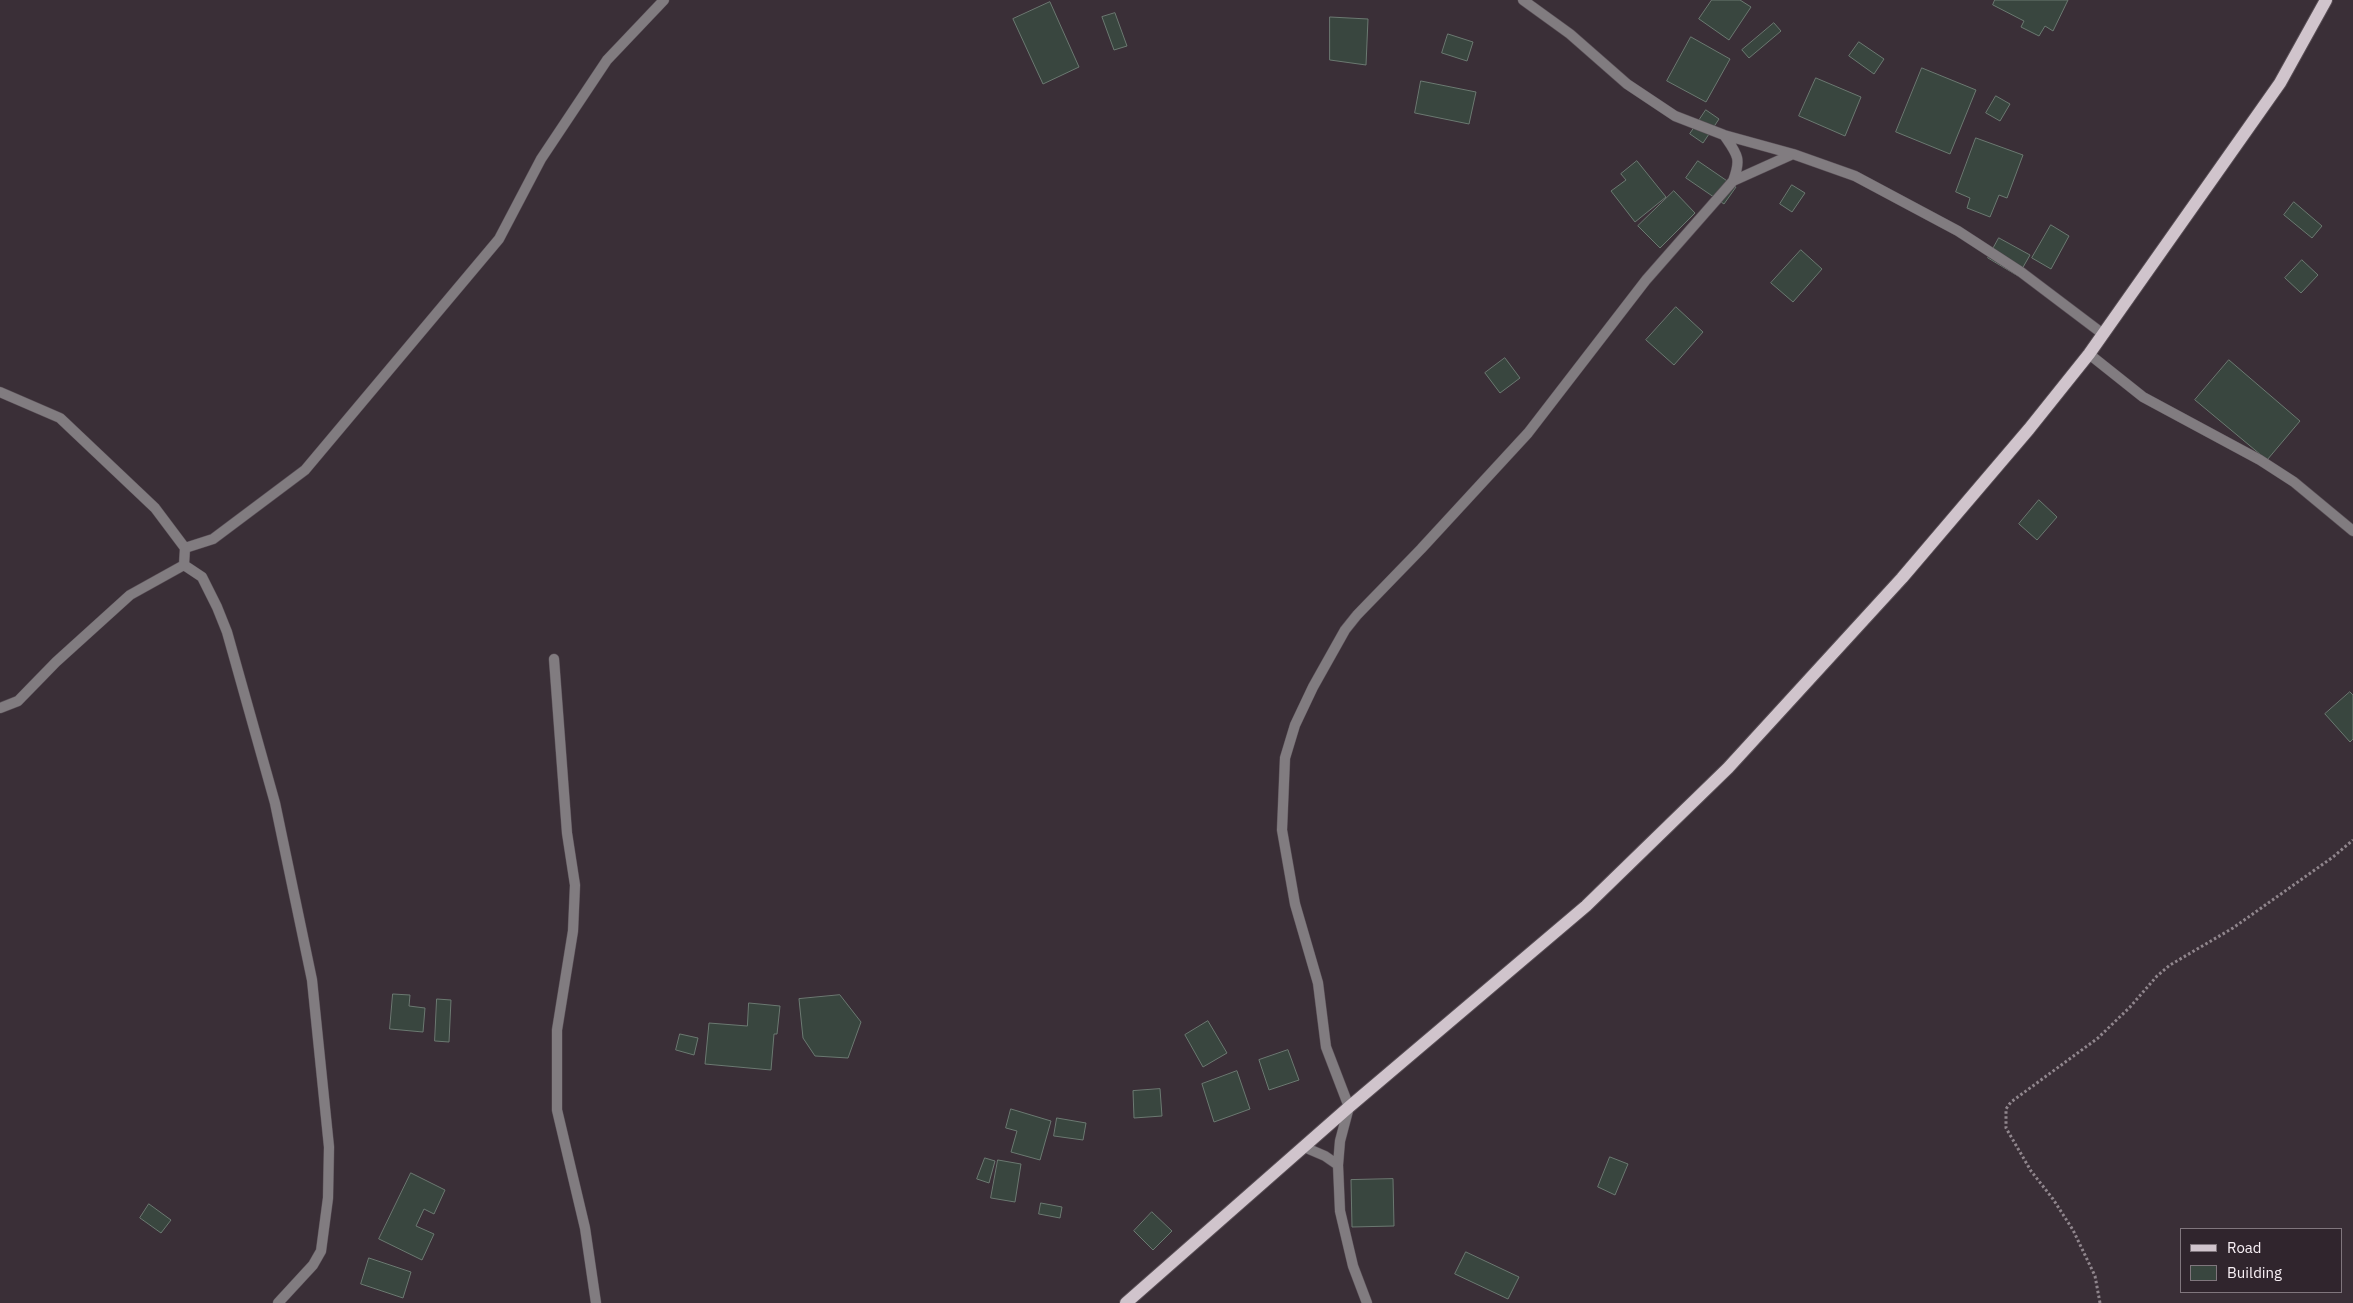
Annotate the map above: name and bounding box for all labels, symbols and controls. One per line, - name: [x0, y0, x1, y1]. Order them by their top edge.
- legend: [2180, 1228, 2343, 1293]
- text: Road: [2227, 1238, 2262, 1257]
- text: Building: [2227, 1263, 2282, 1282]

